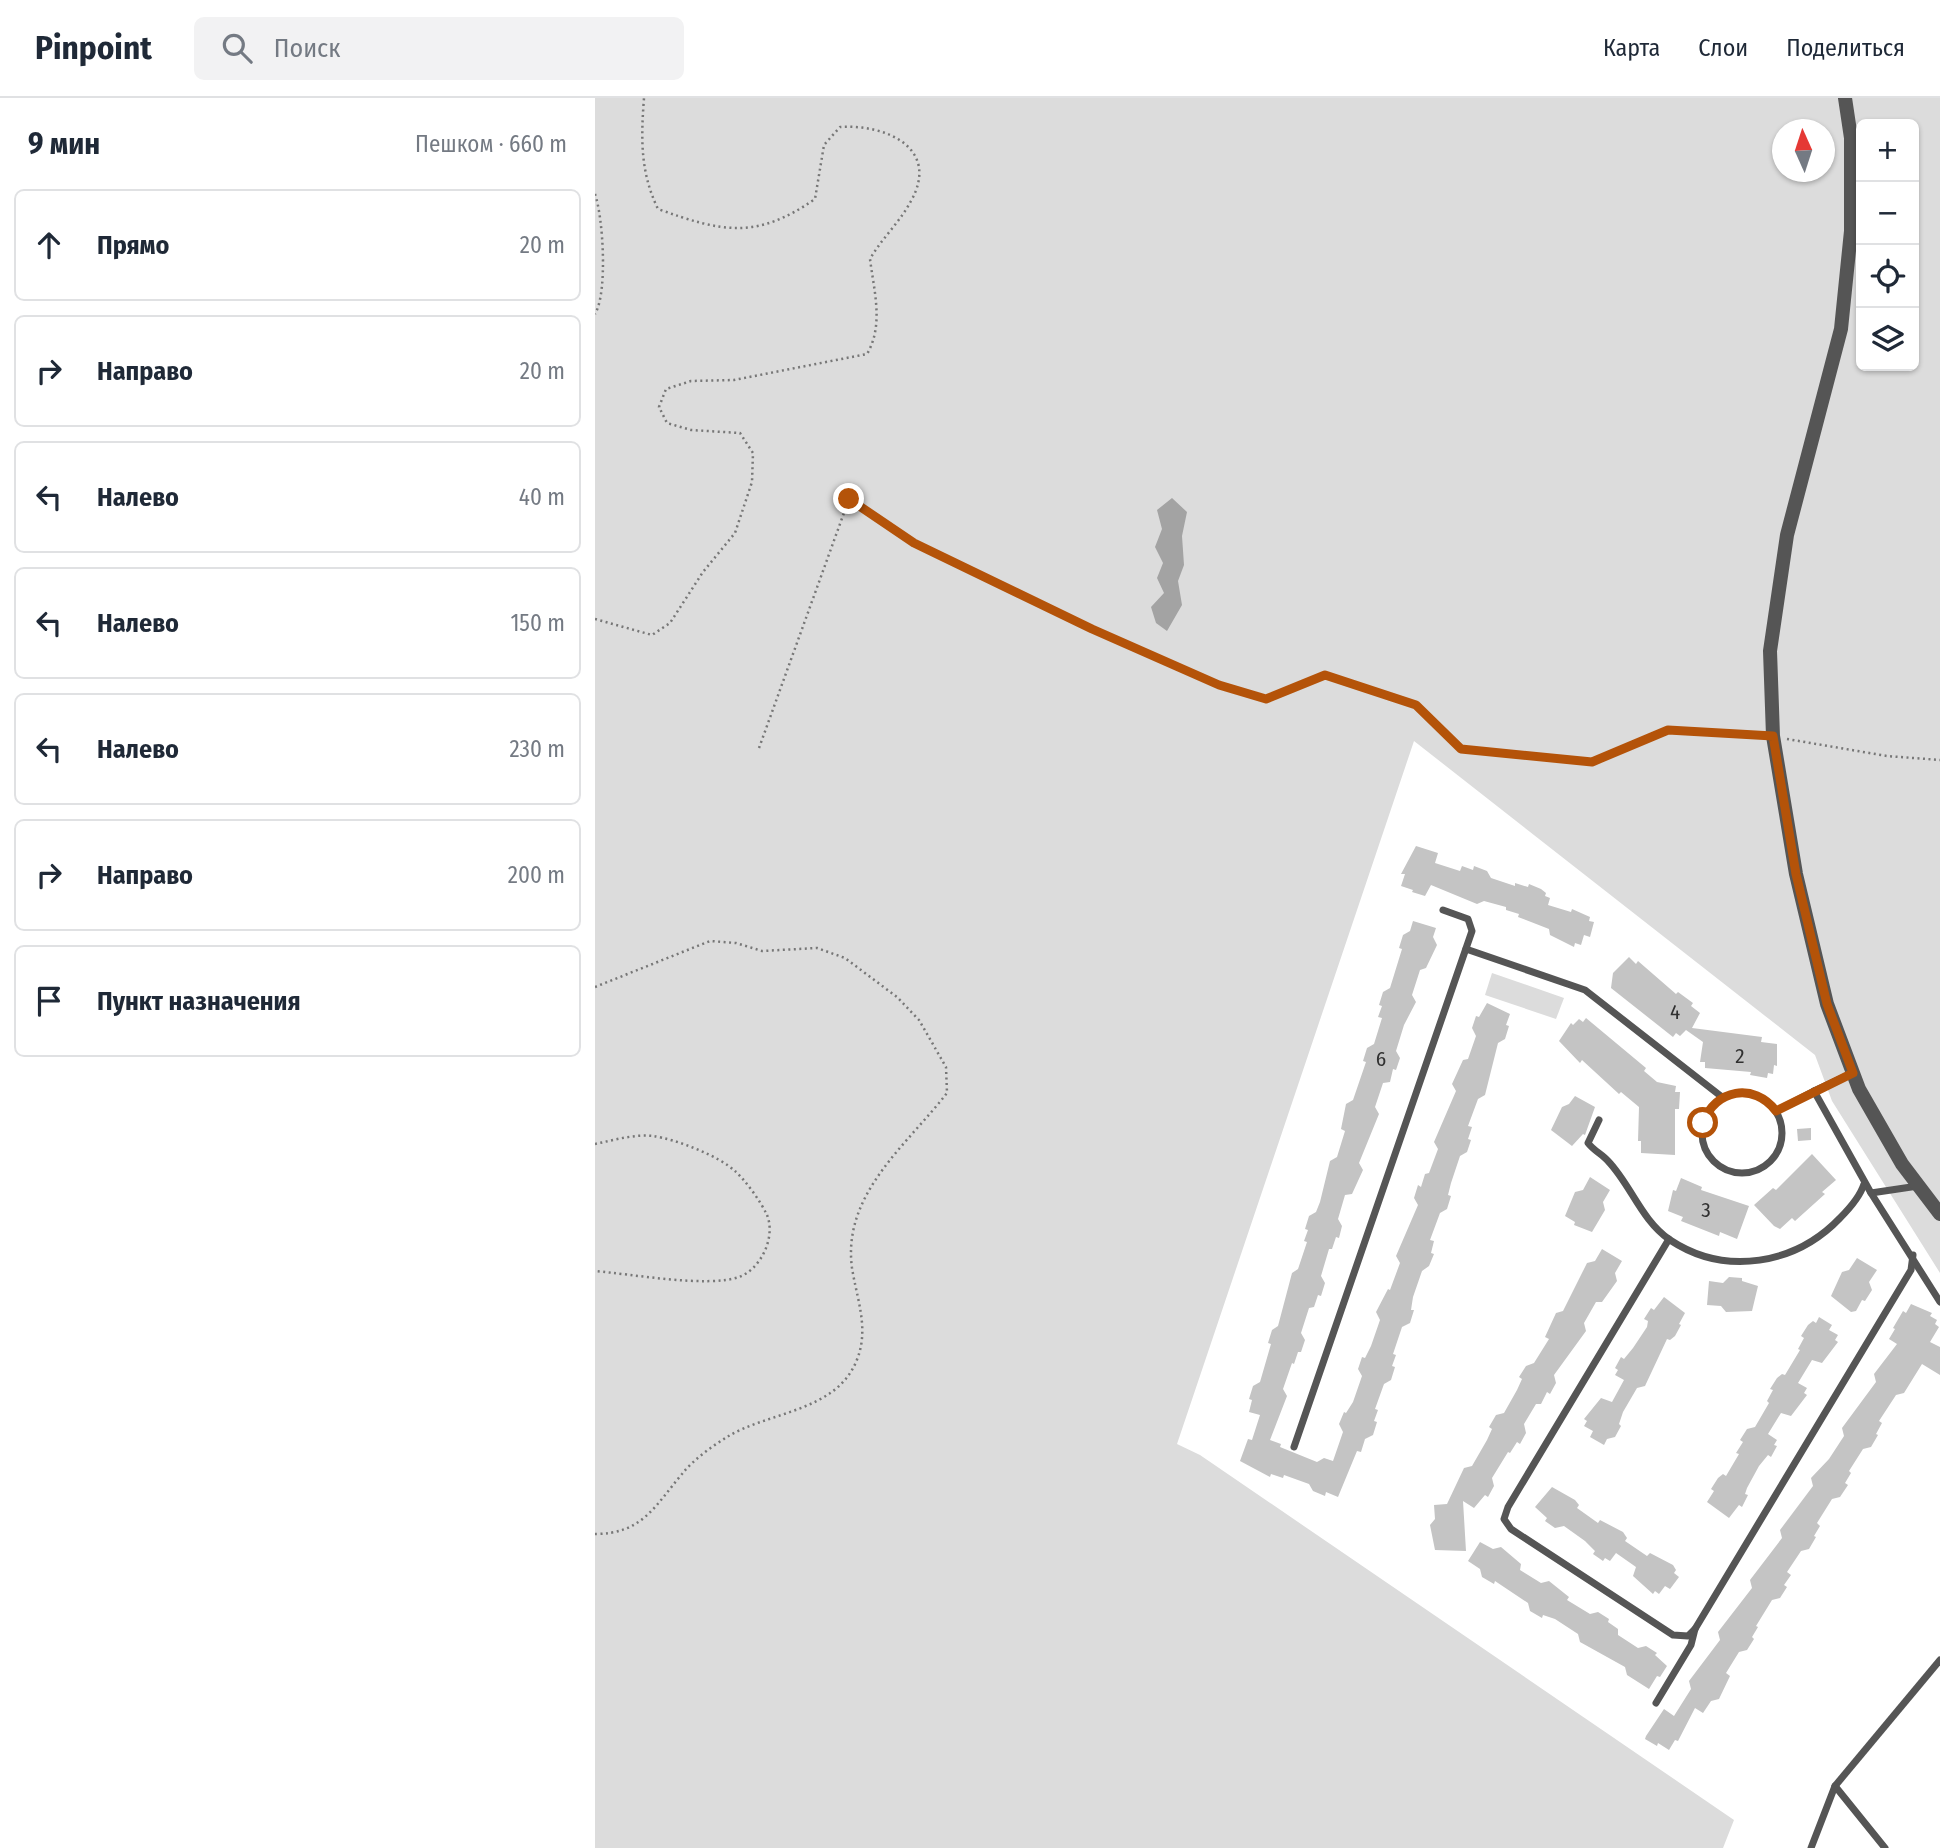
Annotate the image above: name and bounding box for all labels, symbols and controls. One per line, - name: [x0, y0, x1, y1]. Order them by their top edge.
- search box: [194, 17, 684, 80]
- text: Pinpoint: [35, 28, 152, 68]
- icon: search: [218, 29, 256, 67]
- text: Поиск: [274, 33, 340, 64]
- text: Карта: [1603, 34, 1660, 62]
- text: Слои: [1698, 34, 1748, 62]
- text: Поделиться: [1786, 34, 1905, 62]
- north arrow: [1772, 119, 1835, 182]
- map controls: [1856, 119, 1919, 371]
- button: +: [1856, 119, 1919, 182]
- text: 9 мин: [28, 126, 100, 162]
- text: Пешком · 660 m: [415, 130, 567, 158]
- button: −: [1856, 182, 1919, 245]
- icon: ahead: [30, 226, 68, 264]
- text: Прямо: [97, 230, 169, 261]
- text: 20 m: [520, 231, 565, 259]
- button: locate: [1856, 245, 1919, 308]
- button: layers: [1856, 308, 1919, 371]
- icon: right: [30, 352, 68, 390]
- text: Направо: [97, 356, 193, 387]
- text: 20 m: [520, 357, 565, 385]
- icon: left: [30, 478, 68, 516]
- text: Налево: [97, 482, 179, 513]
- text: 40 m: [519, 483, 565, 511]
- route end: [833, 483, 864, 514]
- icon: left: [30, 604, 68, 642]
- text: Налево: [97, 608, 179, 639]
- text: 150 m: [510, 609, 565, 637]
- icon: left: [30, 730, 68, 768]
- text: Налево: [97, 734, 179, 765]
- text: 230 m: [509, 735, 565, 763]
- icon: right: [30, 856, 68, 894]
- text: Направо: [97, 860, 193, 891]
- text: 200 m: [508, 861, 565, 889]
- icon: arrive: [30, 982, 68, 1020]
- text: Пункт назначения: [97, 986, 301, 1017]
- house number: 4: [1670, 999, 1680, 1025]
- house number: 2: [1735, 1043, 1745, 1069]
- house number: 6: [1376, 1046, 1386, 1072]
- route start: [1687, 1107, 1718, 1138]
- house number: 3: [1701, 1197, 1711, 1223]

